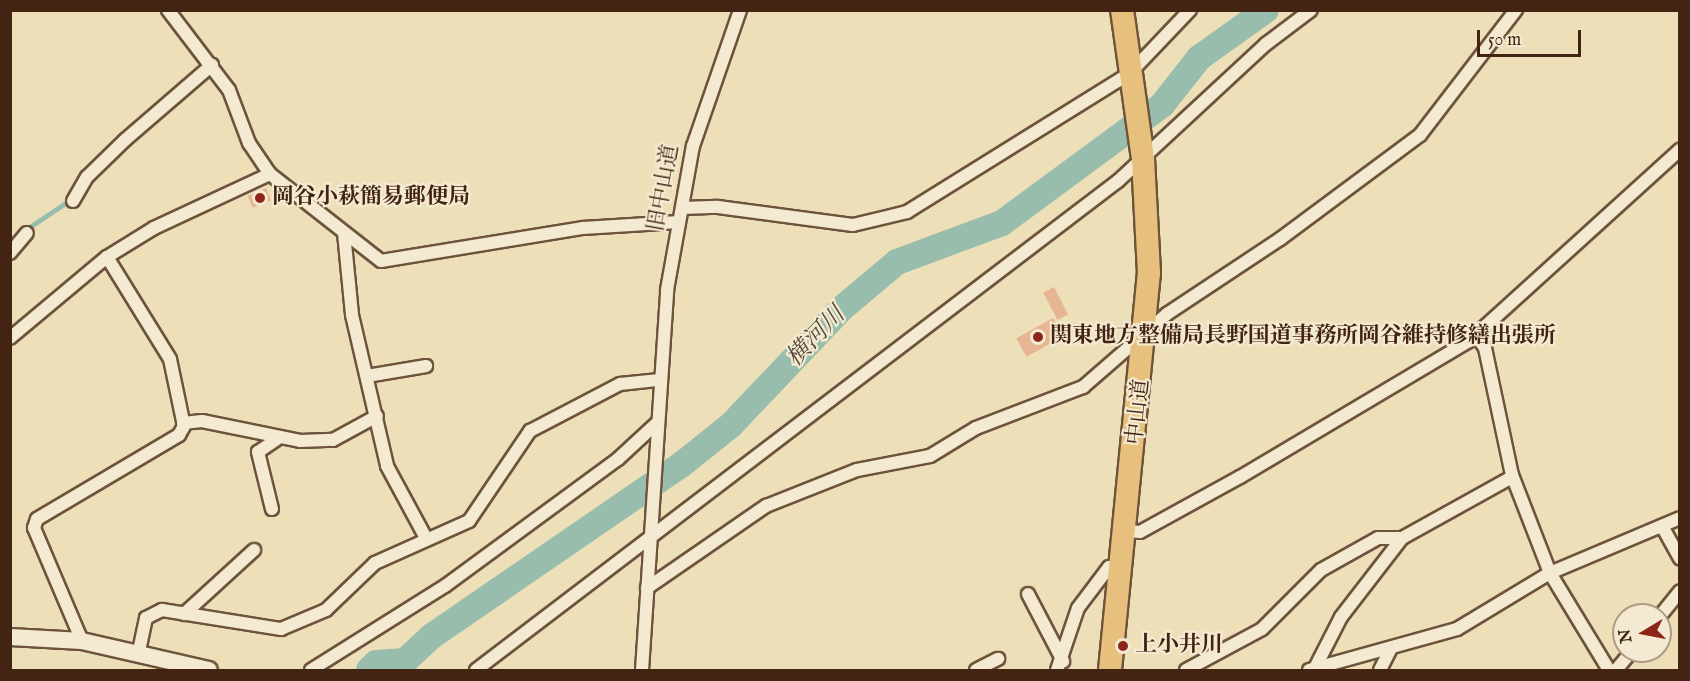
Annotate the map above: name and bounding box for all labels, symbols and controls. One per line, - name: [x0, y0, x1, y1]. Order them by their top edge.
- scale bar: [1480, 18, 1584, 56]
- text: 50 m: [1488, 29, 1521, 52]
- street label: 旧中山道: [643, 142, 685, 234]
- place label: 岡谷小萩簡易郵便局: [272, 185, 470, 211]
- marker: 岡谷小萩簡易郵便局: [253, 191, 267, 205]
- water label: 横河川: [781, 301, 851, 373]
- place label: 関東地方整備局長野国道事務所岡谷維持修繕出張所: [1050, 324, 1556, 350]
- marker: 関東地方整備局長野国道事務所岡谷維持修繕出張所: [1031, 330, 1045, 344]
- street label: 中山道: [1122, 378, 1156, 446]
- north arrow: [1612, 603, 1672, 663]
- text: N: [1615, 627, 1637, 644]
- place label: 上小井川: [1135, 633, 1223, 659]
- marker: 上小井川: [1116, 639, 1130, 653]

